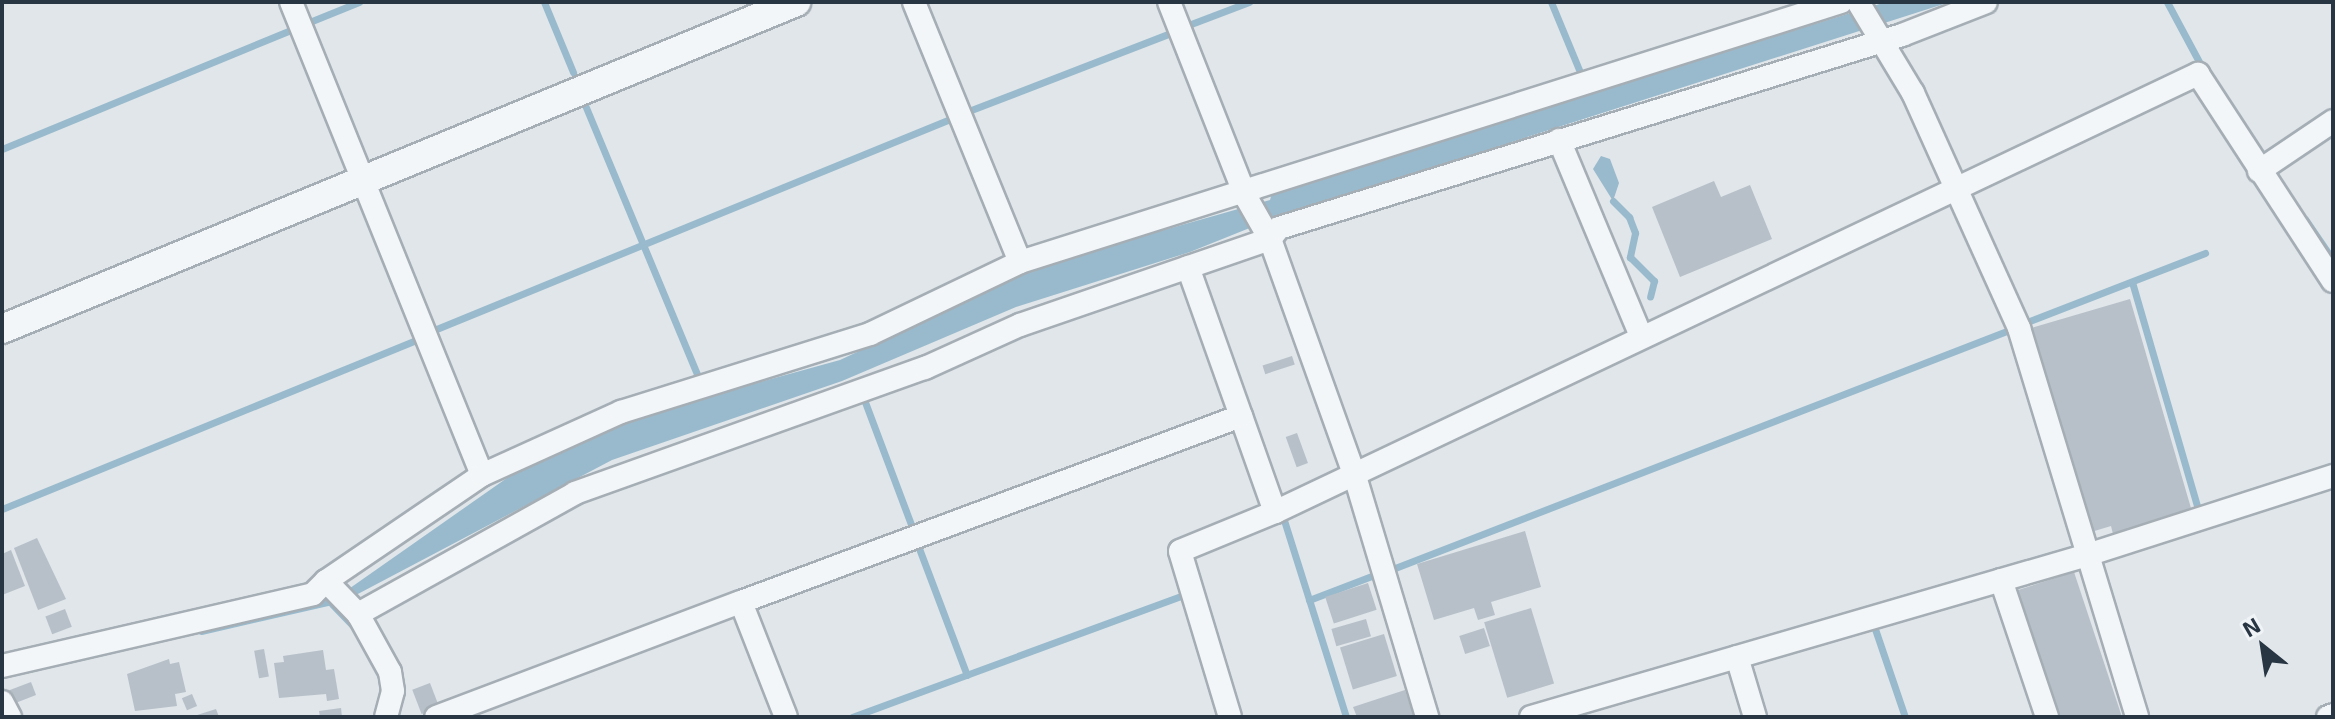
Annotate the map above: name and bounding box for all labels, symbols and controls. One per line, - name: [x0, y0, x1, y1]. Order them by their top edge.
- north arrow: [2223, 607, 2303, 687]
- text: N: [2238, 611, 2264, 641]

